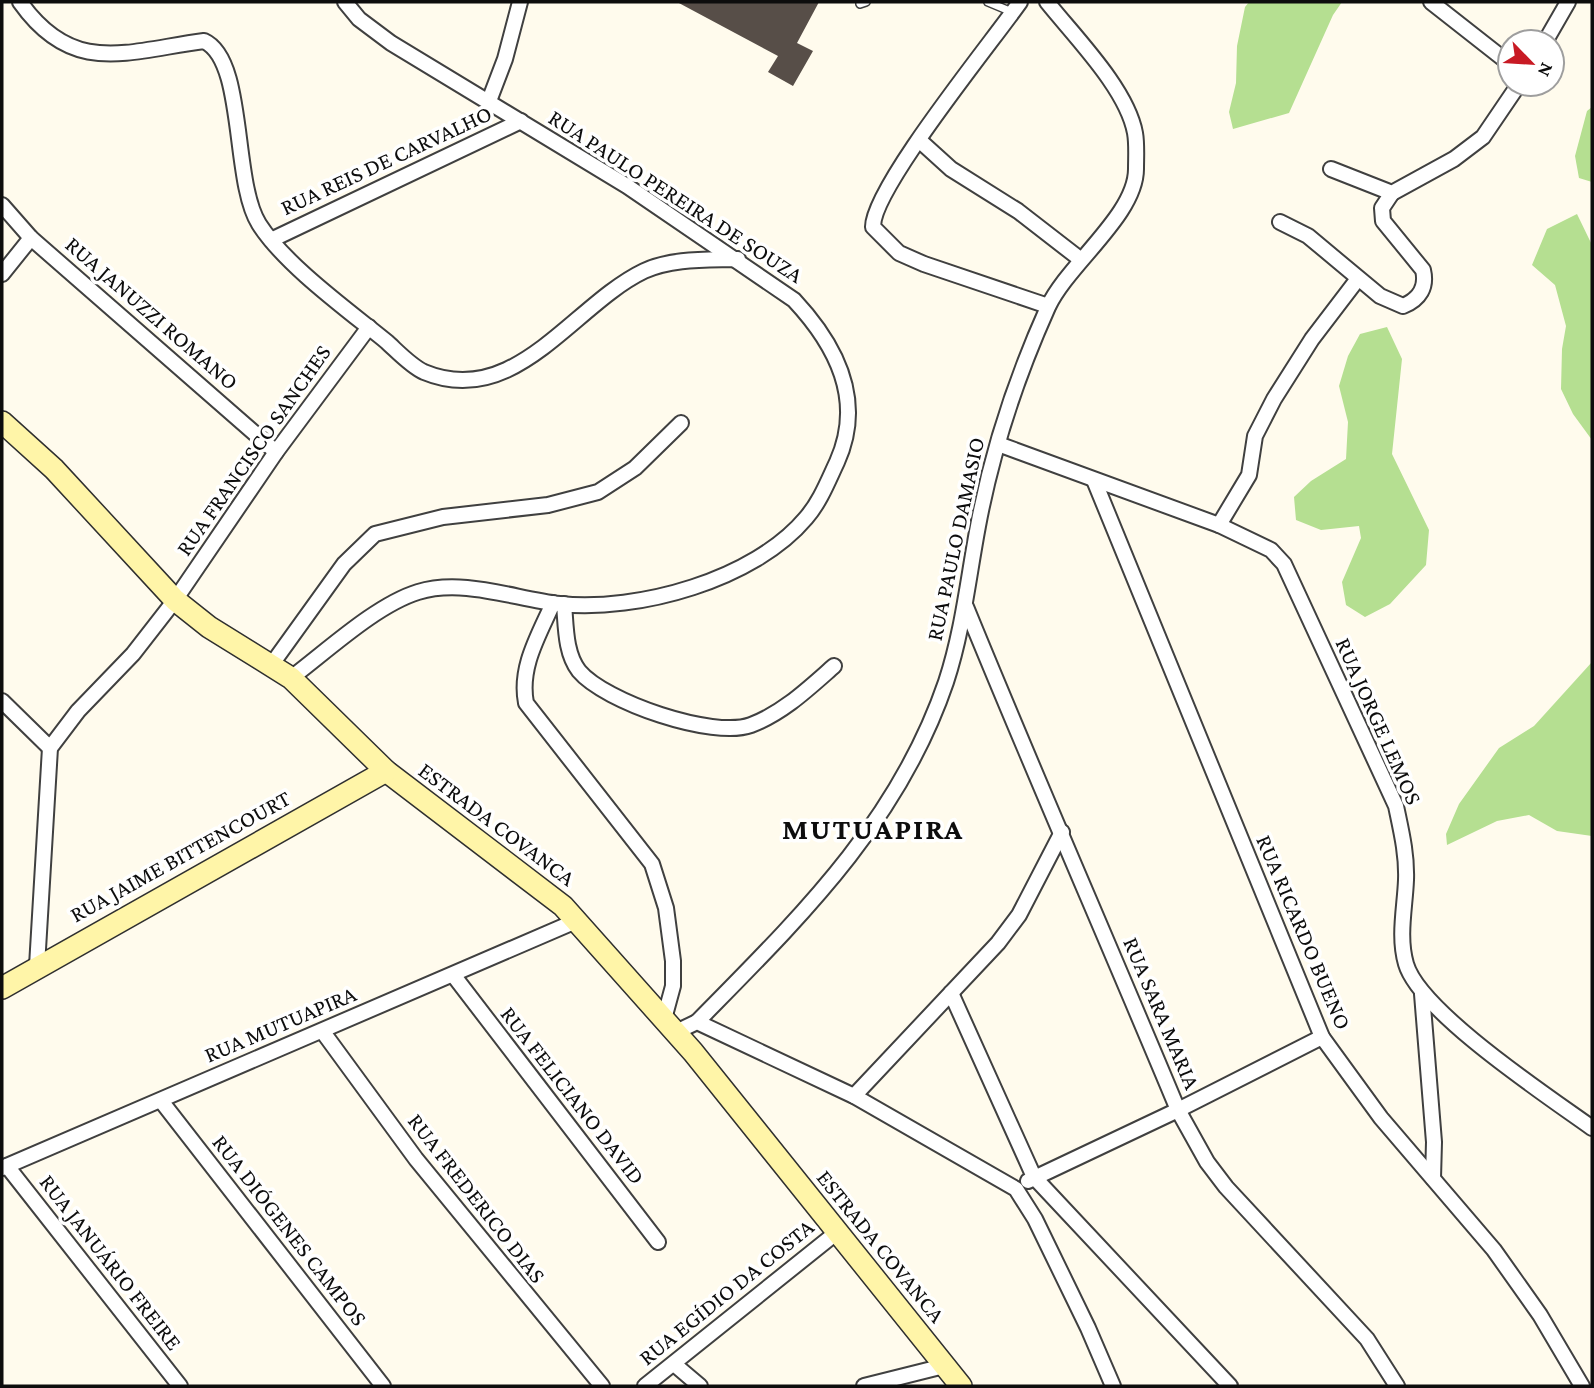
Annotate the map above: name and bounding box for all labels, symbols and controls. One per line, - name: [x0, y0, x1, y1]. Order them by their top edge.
- north arrow: [1496, 28, 1566, 98]
- text: N: [1534, 60, 1558, 80]
- street label: RUA REIS DE CARVALHO: [276, 100, 496, 220]
- street label: RUA PAULO PEREIRA DE SOUZA: [544, 104, 809, 289]
- street label: RUA JANUZZI ROMANO: [60, 231, 244, 395]
- street label: RUA FRANCISCO SANCHES: [170, 340, 336, 560]
- street label: RUA PAULO DAMASIO: [921, 435, 989, 643]
- street label: RUA JORGE LEMOS: [1331, 634, 1427, 808]
- street label: ESTRADA COVANCA: [414, 757, 581, 892]
- street label: RUA JAIME BITTENCOURT: [65, 784, 295, 927]
- district label: MUTUAPIRA: [782, 812, 964, 845]
- street label: RUA RICARDO BUENO: [1251, 831, 1357, 1033]
- street label: RUA SARA MARIA: [1118, 933, 1206, 1094]
- street label: RUA MUTUAPIRA: [200, 980, 361, 1068]
- street label: RUA FELICIANO DAVID: [496, 1001, 650, 1189]
- street label: RUA FREDERICO DIAS: [403, 1108, 551, 1288]
- street label: RUA DIÓGENES CAMPOS: [207, 1129, 373, 1331]
- street label: ESTRADA COVANCA: [811, 1164, 951, 1328]
- street label: RUA JANUÁRIO FREIRE: [34, 1169, 188, 1355]
- street label: RUA EGÍDIO DA COSTA: [633, 1213, 819, 1370]

